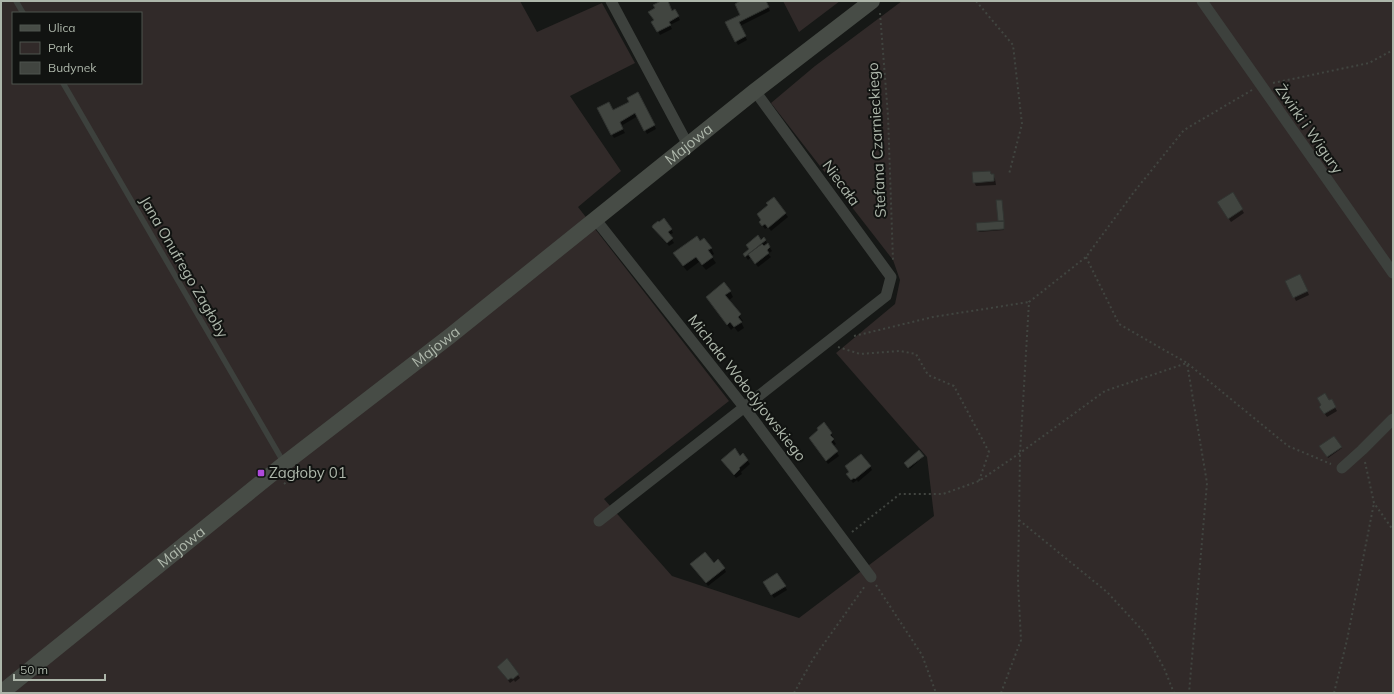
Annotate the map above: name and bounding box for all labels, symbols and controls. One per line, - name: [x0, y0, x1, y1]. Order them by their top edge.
- legend: [12, 12, 142, 84]
- text: Ulica: [48, 20, 76, 35]
- text: Park: [48, 40, 74, 55]
- text: Budynek: [48, 60, 97, 75]
- street label: Stefana Czarnieckiego: [863, 62, 890, 218]
- street label: Żwirki i Wigury: [1271, 80, 1347, 177]
- street label: Majowa: [661, 119, 716, 169]
- street label: Niecała: [818, 156, 864, 209]
- street label: Jana Onufrego Zagłoby: [136, 192, 233, 341]
- street label: Michała Wołodyjowskiego: [684, 311, 811, 465]
- street label: Majowa: [408, 322, 464, 371]
- place label: Zagłoby 01: [269, 463, 347, 482]
- marker: Zagłoby 01: [256, 468, 266, 478]
- street label: Majowa: [153, 522, 209, 572]
- scale bar: [14, 656, 105, 682]
- text: 50 m: [20, 662, 48, 677]

